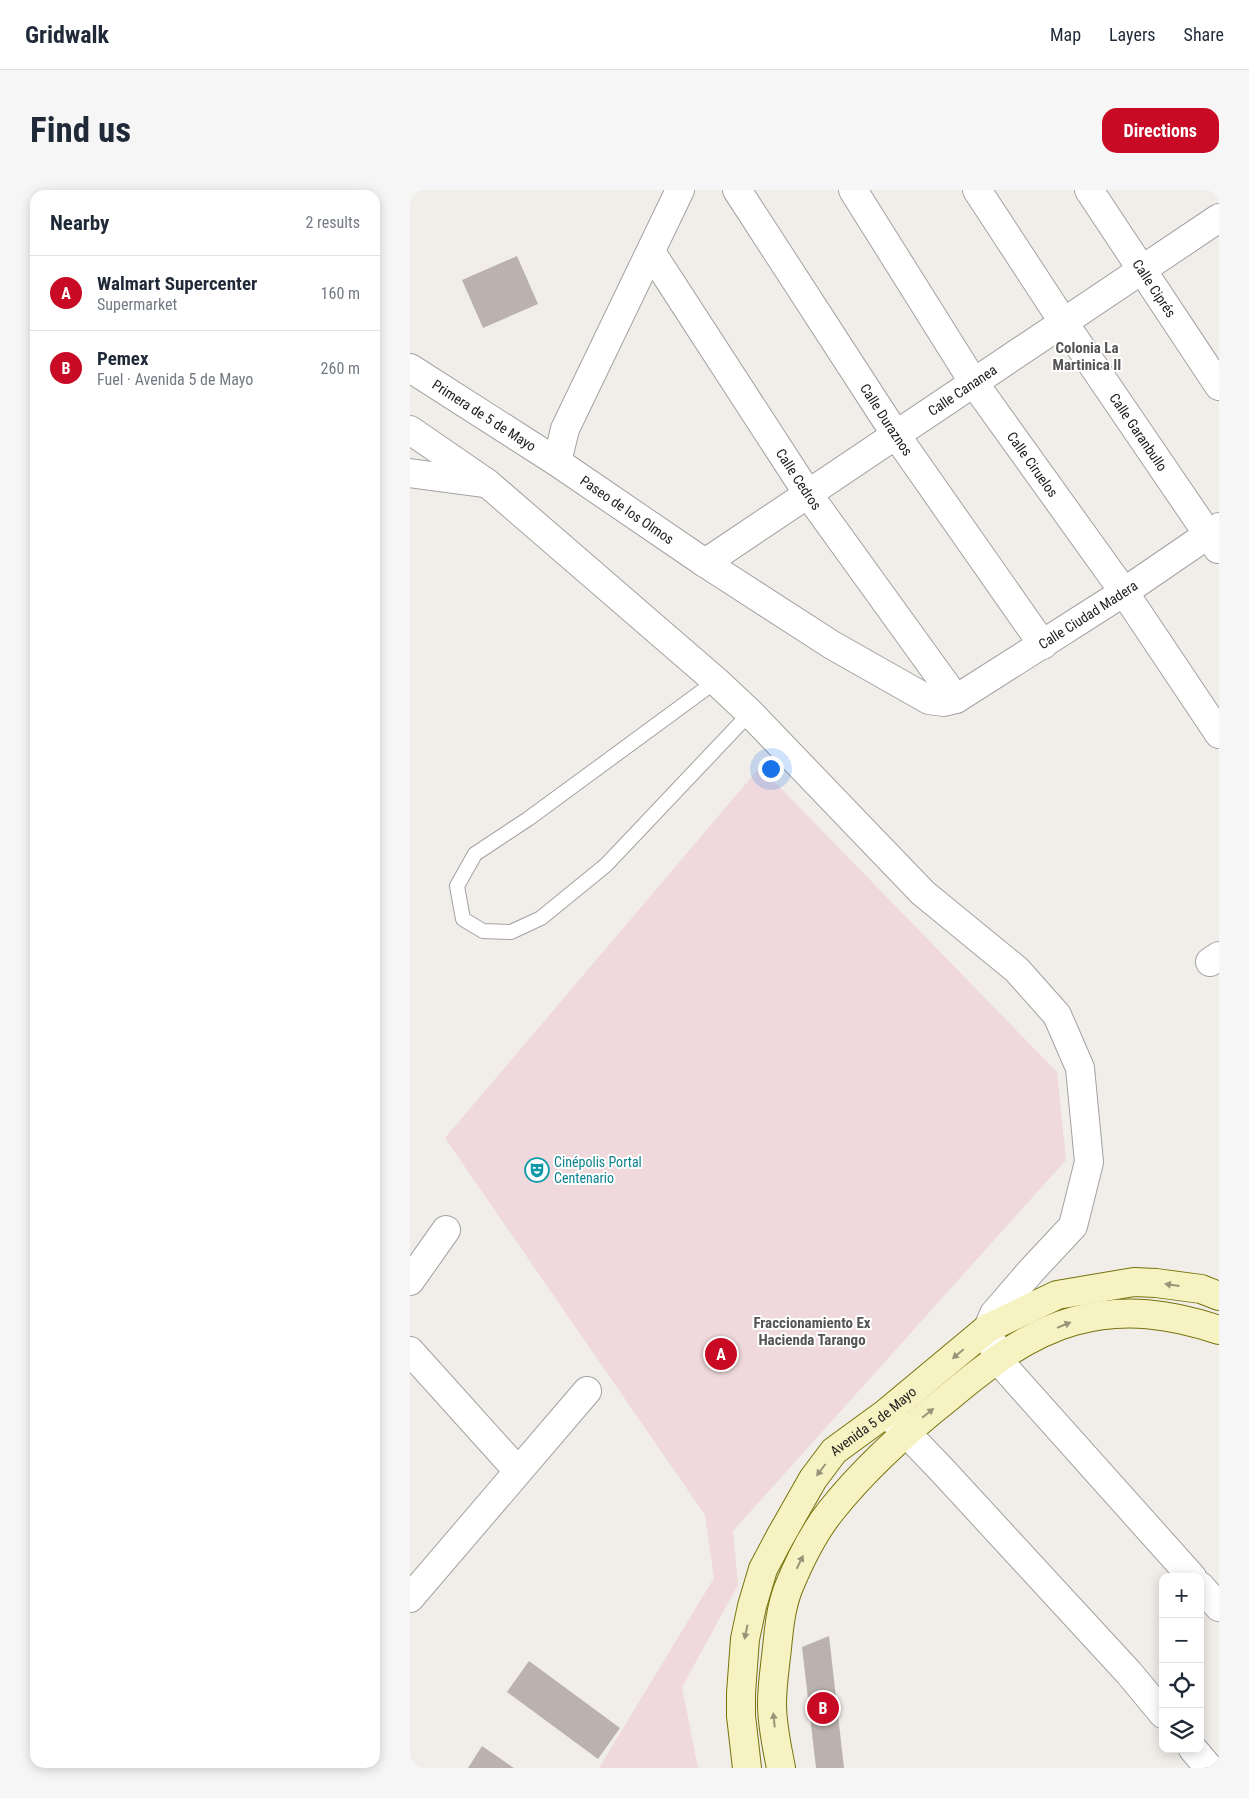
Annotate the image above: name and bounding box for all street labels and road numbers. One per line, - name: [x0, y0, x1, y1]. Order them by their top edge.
- street label: Calle Ciprés: [1129, 256, 1179, 320]
- street label: Calle Cananea: [925, 362, 1000, 419]
- street label: Primera de 5 de Mayo: [429, 376, 539, 454]
- street label: Calle Duraznos: [857, 381, 916, 459]
- street label: Calle Garanbullo: [1106, 390, 1170, 474]
- street label: Calle Ciruelos: [1004, 429, 1061, 500]
- street label: Calle Cedros: [773, 446, 825, 513]
- street label: Paseo de los Olmos: [577, 472, 677, 547]
- street label: Calle Ciudad Madera: [1036, 577, 1140, 652]
- street label: Avenida 5 de Mayo: [827, 1383, 919, 1459]

